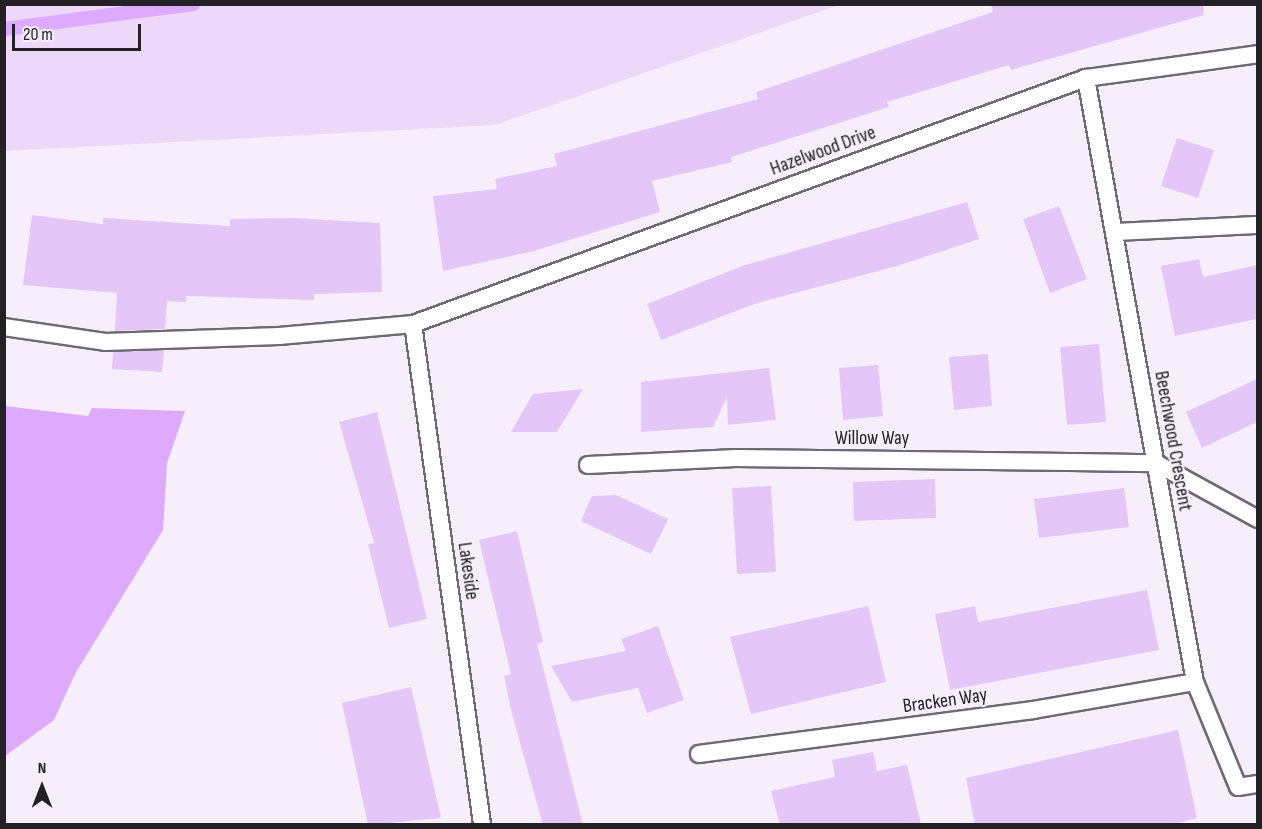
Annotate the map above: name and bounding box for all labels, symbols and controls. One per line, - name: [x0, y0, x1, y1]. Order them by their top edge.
- scale bar: [15, 12, 144, 50]
- text: 20 m: [23, 24, 53, 45]
- street label: Hazelwood Drive: [767, 121, 879, 181]
- street label: Beechwood Crescent: [1149, 369, 1197, 513]
- street label: Willow Way: [835, 426, 909, 450]
- street label: Lakeside: [452, 541, 484, 601]
- street label: Bracken Way: [901, 683, 989, 719]
- north arrow: [12, 757, 72, 817]
- text: N: [38, 759, 46, 778]

